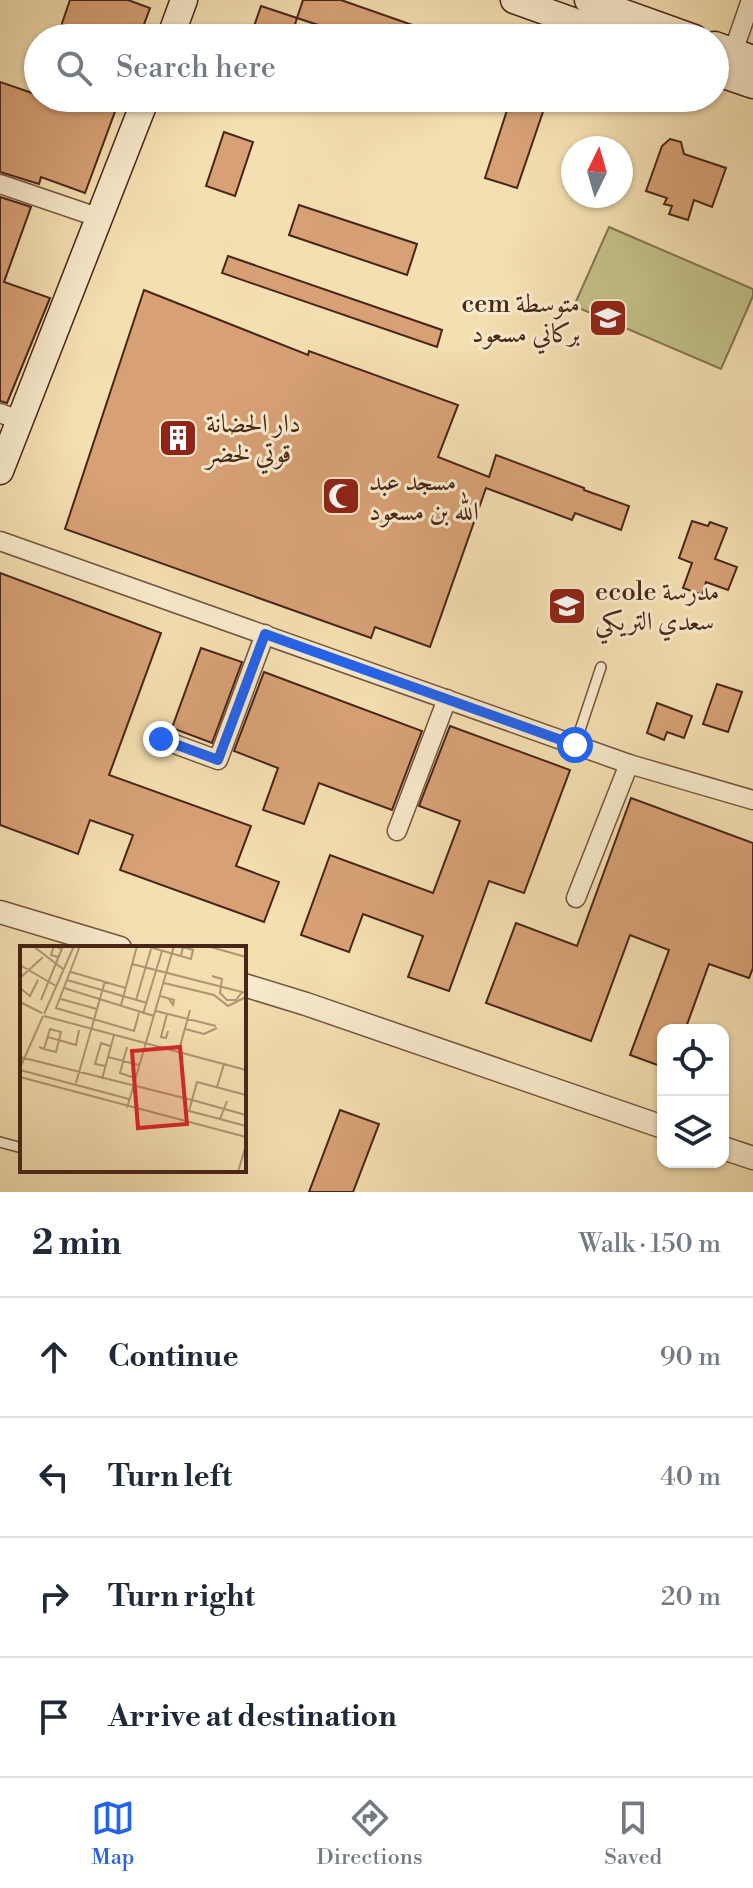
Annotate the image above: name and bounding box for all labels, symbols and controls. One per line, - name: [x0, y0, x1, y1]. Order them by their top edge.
- search box: [24, 24, 729, 112]
- icon: search: [52, 46, 96, 90]
- text: Search here: [116, 49, 276, 87]
- north arrow: [561, 136, 633, 208]
- place label: cem متوسطة بركاني مسعود: [461, 288, 580, 355]
- school or university icon: cem متوسطة بركاني مسعود: [587, 297, 629, 339]
- place label: دار الحضانة قوتي لخضر: [203, 408, 301, 475]
- building icon: دار الحضانة قوتي لخضر: [157, 417, 199, 459]
- place label: مسجد عبد الله بن مسعود: [369, 466, 479, 528]
- mosque icon: مسجد عبد الله بن مسعود: [320, 475, 362, 517]
- place label: ecole مدرسة سعدي التريكي: [595, 576, 719, 645]
- school or university icon: ecole مدرسة سعدي التريكي: [546, 585, 588, 627]
- route end: [143, 721, 179, 757]
- route start: [557, 727, 593, 763]
- inset map: [20, 946, 246, 1172]
- map controls: [657, 1024, 729, 1168]
- button: locate: [657, 1024, 729, 1096]
- button: layers: [657, 1096, 729, 1168]
- text: 2 min: [32, 1223, 121, 1265]
- text: Walk · 150 m: [579, 1228, 721, 1260]
- icon: ahead: [32, 1335, 76, 1379]
- text: Continue: [108, 1338, 239, 1376]
- text: 90 m: [660, 1341, 721, 1373]
- icon: left: [32, 1455, 76, 1499]
- text: Turn left: [108, 1458, 232, 1496]
- text: 40 m: [660, 1461, 721, 1493]
- icon: right: [32, 1575, 76, 1619]
- text: Turn right: [108, 1578, 255, 1616]
- text: 20 m: [661, 1581, 721, 1613]
- icon: arrive: [32, 1695, 76, 1739]
- text: Arrive at destination: [108, 1698, 397, 1736]
- tab: Map: [91, 1796, 135, 1871]
- tab: Directions: [317, 1796, 423, 1871]
- tab: Saved: [604, 1796, 662, 1871]

